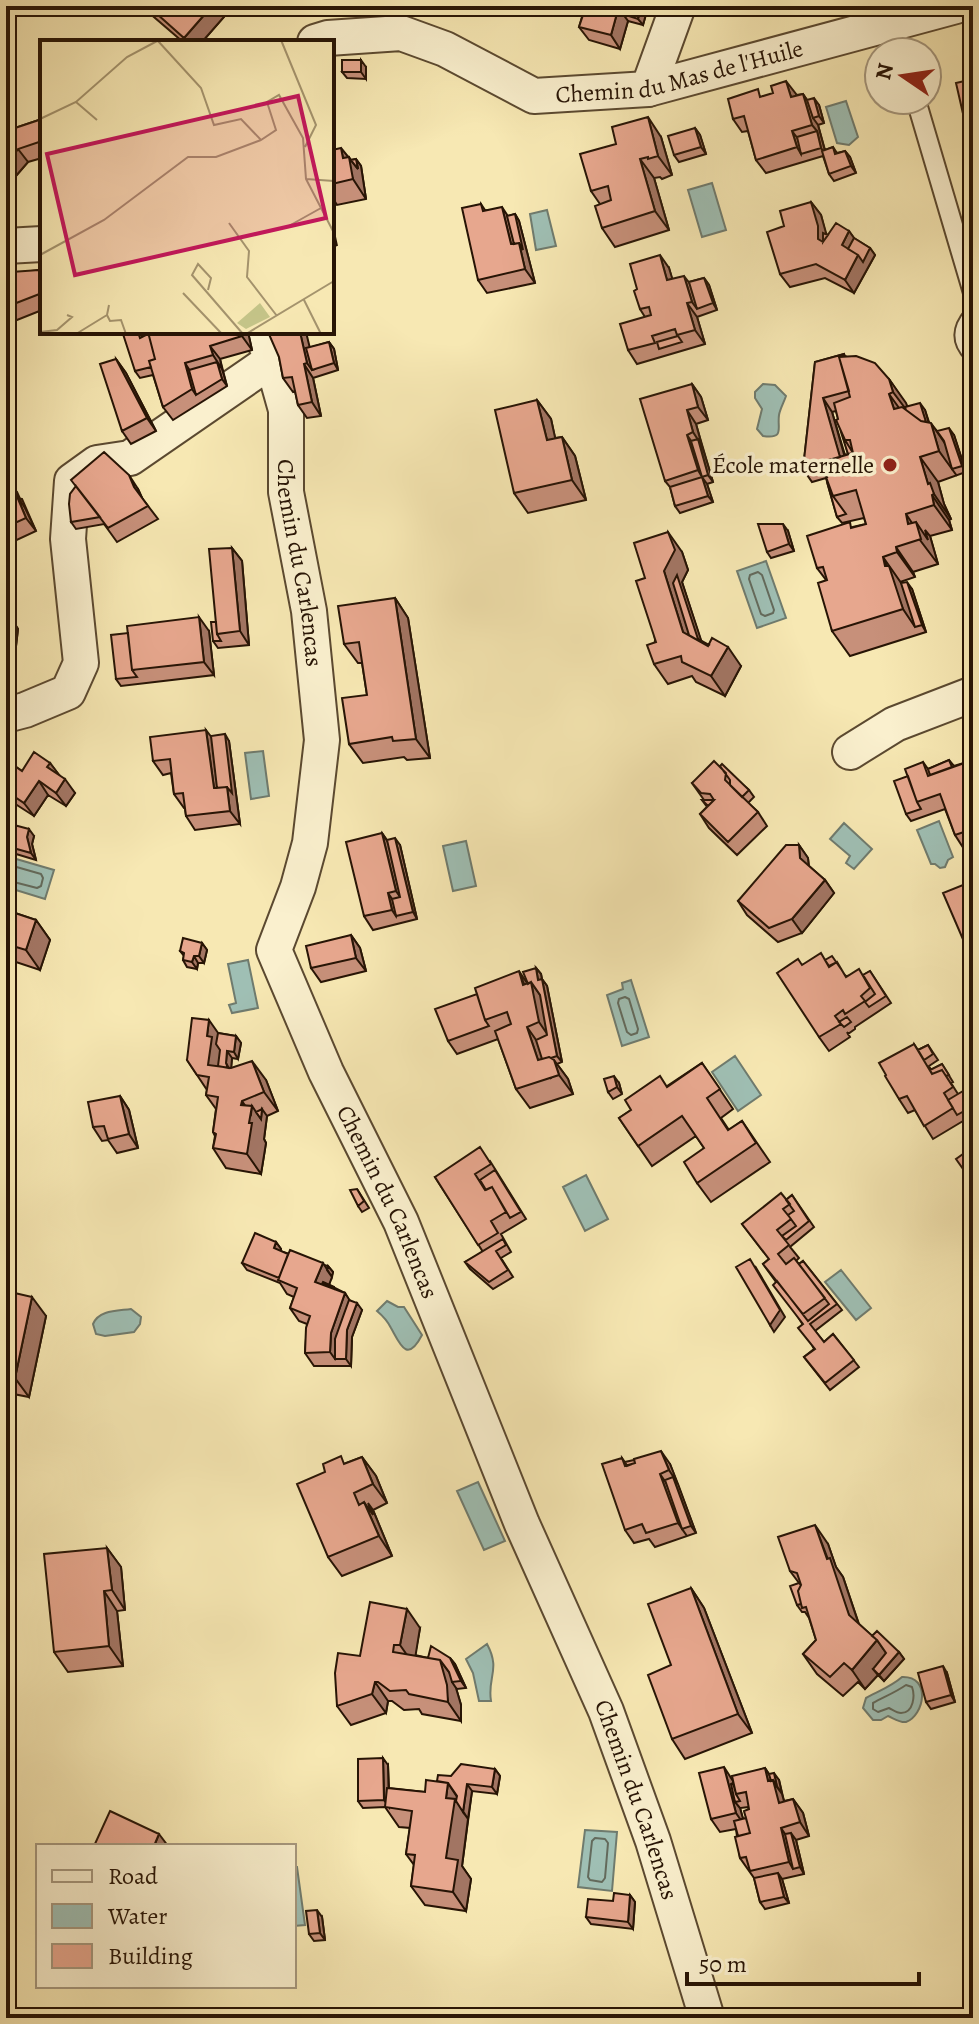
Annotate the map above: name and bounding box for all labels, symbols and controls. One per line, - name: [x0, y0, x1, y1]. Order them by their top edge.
- street label: Chemin du Mas de l'Huile: [554, 32, 807, 111]
- north arrow: [863, 36, 943, 116]
- inset map: [40, 40, 334, 334]
- text: N: [868, 61, 901, 83]
- place label: École maternelle: [712, 449, 874, 481]
- marker: École maternelle: [881, 456, 899, 474]
- street label: Chemin du Carlencas: [269, 459, 331, 668]
- street label: Chemin du Carlencas: [329, 1100, 446, 1303]
- street label: Chemin du Carlencas: [587, 1694, 686, 1904]
- legend: [36, 1844, 296, 1988]
- text: Road: [108, 1860, 158, 1892]
- text: Water: [107, 1900, 168, 1932]
- scale bar: [687, 1936, 919, 1986]
- text: Building: [108, 1940, 193, 1972]
- text: 50 m: [699, 1948, 747, 1980]

